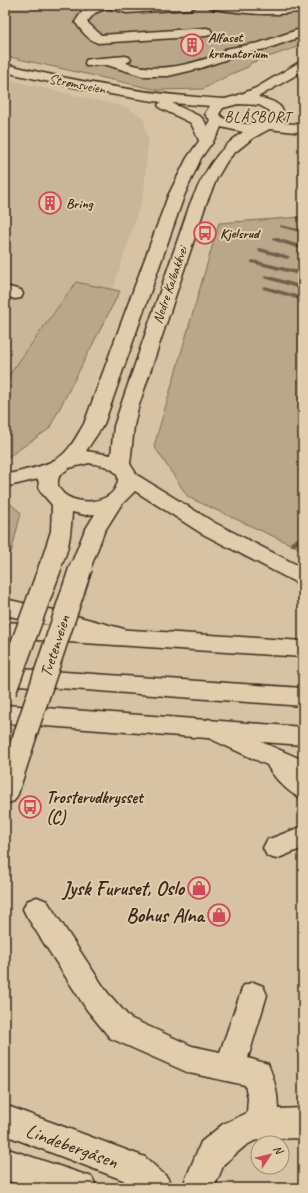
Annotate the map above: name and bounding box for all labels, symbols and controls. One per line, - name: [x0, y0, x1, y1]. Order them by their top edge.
- place label: Alfaset krematorium: [208, 29, 268, 62]
- building icon: Alfaset krematorium: [179, 32, 205, 58]
- street label: Strømsveien: [47, 70, 107, 98]
- district label: BLÅSBORT: [224, 108, 294, 127]
- building icon: Bring: [37, 190, 63, 216]
- place label: Bring: [66, 195, 94, 212]
- bus stop icon: Kjelsrud: [192, 220, 218, 246]
- place label: Kjelsrud: [220, 225, 261, 242]
- street label: Nedre Kalbakkvei: [149, 242, 192, 326]
- street label: Tvetenveien: [35, 612, 75, 680]
- place label: Trosterudkrysset (C): [46, 787, 145, 828]
- bus stop icon: Trosterudkrysset (C): [17, 794, 43, 820]
- shop icon: Jysk Furuset, Oslo: [186, 875, 212, 901]
- place label: Jysk Furuset, Oslo: [61, 876, 186, 901]
- shop icon: Bohus Alna: [206, 902, 232, 928]
- place label: Bohus Alna: [126, 903, 206, 928]
- street label: Lindebergåsen: [22, 1118, 122, 1175]
- north arrow: [250, 1135, 290, 1175]
- text: N: [271, 1142, 287, 1158]

